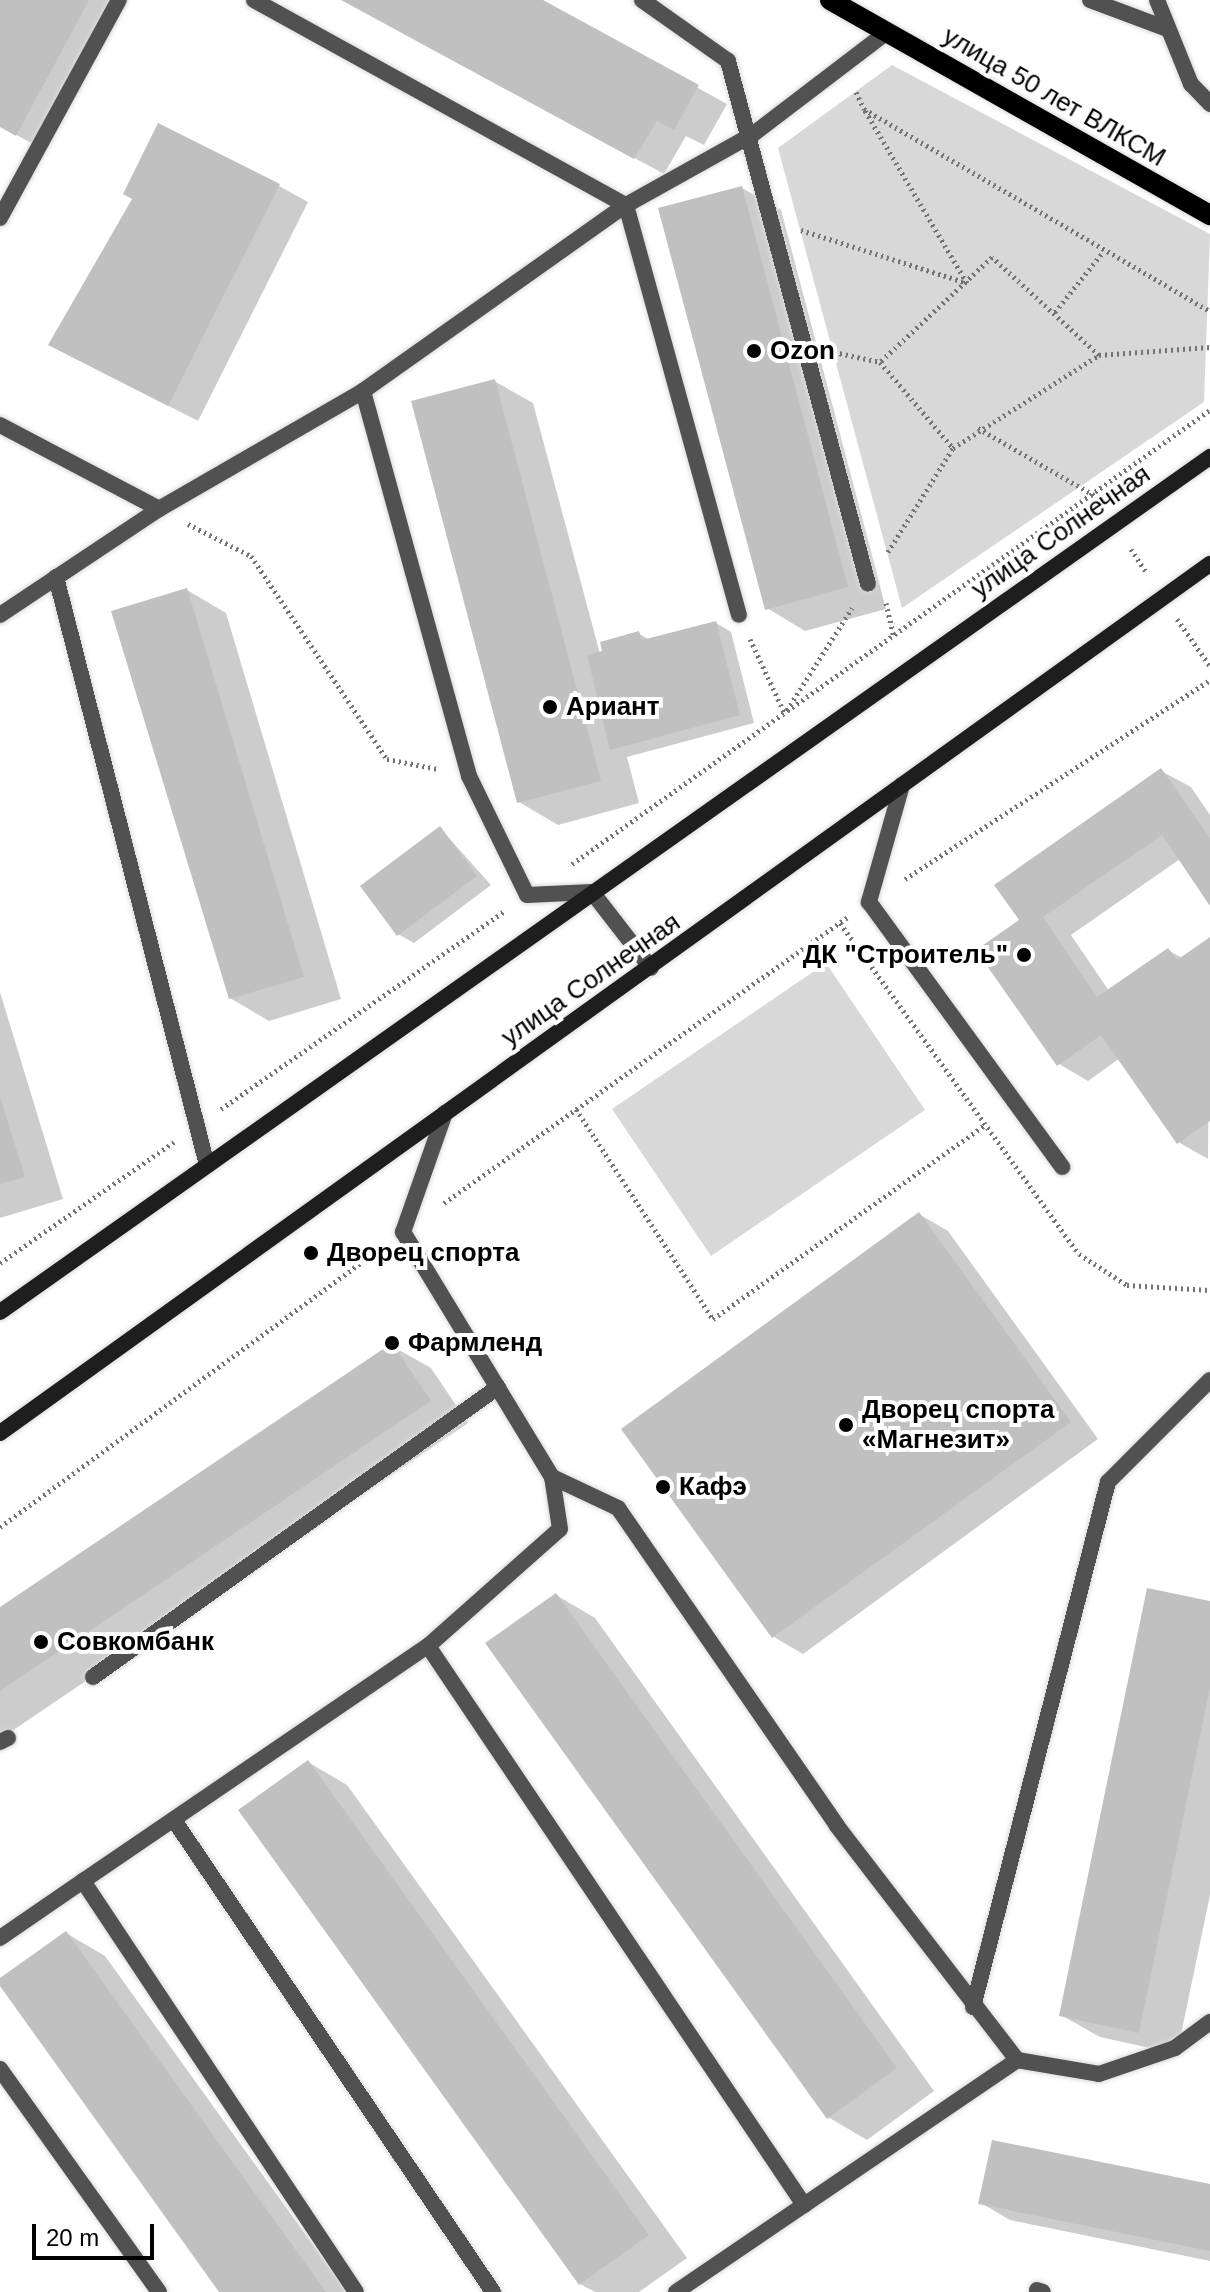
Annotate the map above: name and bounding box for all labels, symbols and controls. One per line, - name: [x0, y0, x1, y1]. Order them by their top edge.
- street label: улица 50 лет ВЛКСМ: [937, 21, 1171, 173]
- place label: Ozon: [770, 335, 835, 367]
- marker: Ozon: [745, 342, 763, 360]
- street label: улица Солнечная: [966, 459, 1156, 605]
- place label: Ариант: [566, 691, 660, 723]
- marker: Ариант: [541, 698, 559, 716]
- street label: улица Солнечная: [496, 907, 686, 1053]
- place label: ДК "Строитель": [803, 939, 1008, 971]
- marker: ДК "Строитель": [1015, 946, 1033, 964]
- place label: Дворец спорта: [327, 1237, 519, 1269]
- marker: Дворец спорта: [302, 1244, 320, 1262]
- place label: Фармленд: [408, 1327, 542, 1359]
- marker: Фармленд: [383, 1334, 401, 1352]
- place label: Дворец спорта «Магнезит»: [862, 1394, 1054, 1456]
- marker: Дворец спорта «Магнезит»: [837, 1416, 855, 1434]
- place label: Кафэ: [679, 1471, 747, 1503]
- marker: Кафэ: [654, 1478, 672, 1496]
- place label: Совкомбанк: [57, 1626, 214, 1658]
- marker: Совкомбанк: [32, 1633, 50, 1651]
- scale bar: [36, 2208, 158, 2258]
- text: 20 m: [46, 2224, 99, 2251]

